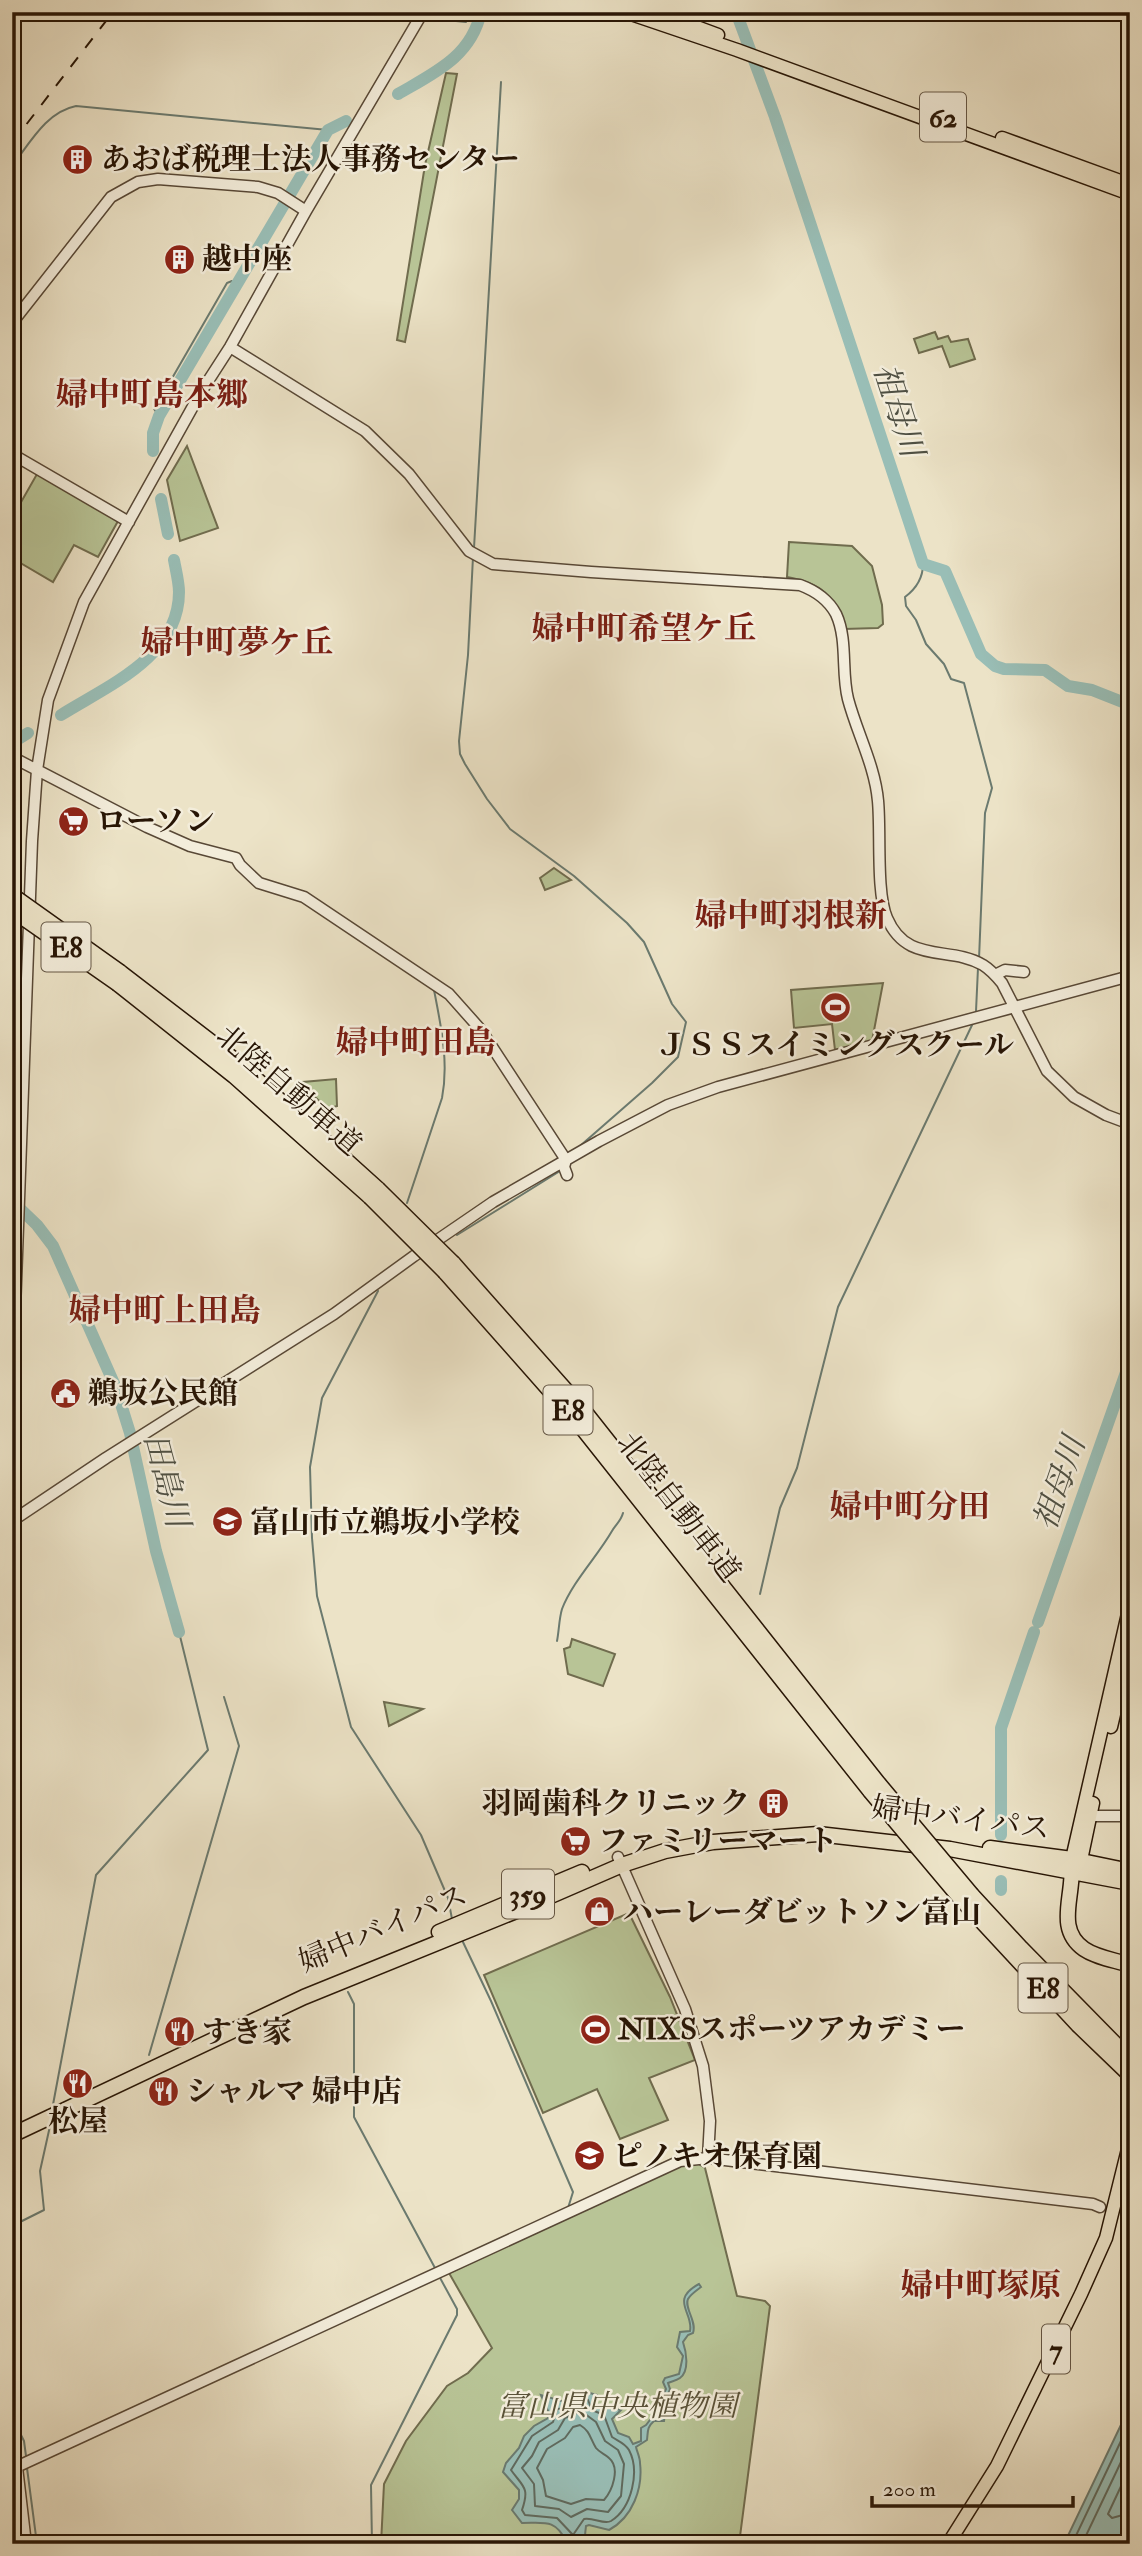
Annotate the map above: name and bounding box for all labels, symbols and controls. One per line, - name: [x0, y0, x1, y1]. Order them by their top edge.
- road number: 62: [920, 92, 966, 142]
- place label: あおば税理士法人事務センター: [101, 141, 520, 178]
- building icon: あおば税理士法人事務センター: [61, 142, 95, 176]
- place label: 越中座: [202, 241, 292, 278]
- building icon: 越中座: [162, 242, 196, 276]
- water label: 祖母川: [864, 358, 933, 465]
- district label: 婦中町島本郷: [56, 375, 248, 415]
- district label: 婦中町希望ケ丘: [532, 609, 756, 649]
- district label: 婦中町夢ケ丘: [141, 623, 333, 663]
- place label: ローソン: [96, 803, 215, 840]
- supermarket icon: ローソン: [56, 804, 90, 838]
- district label: 婦中町羽根新: [695, 896, 887, 936]
- road number: E8: [42, 922, 90, 972]
- sports icon: ＪＳＳスイミングスクール: [818, 990, 852, 1024]
- street label: 北陸自動車道: [209, 1017, 369, 1163]
- district label: 婦中町田島: [336, 1023, 496, 1063]
- place label: ＪＳＳスイミングスクール: [656, 1027, 1014, 1064]
- district label: 婦中町上田島: [69, 1291, 261, 1331]
- place label: 鵜坂公民館: [88, 1375, 238, 1412]
- public building icon: 鵜坂公民館: [48, 1376, 82, 1410]
- road number: E8: [544, 1386, 592, 1434]
- street label: 北陸自動車道: [609, 1425, 749, 1590]
- water label: 田島川: [134, 1429, 199, 1535]
- water label: 祖母川: [1025, 1429, 1095, 1535]
- district label: 婦中町分田: [830, 1487, 990, 1527]
- place label: 富山市立鵜坂小学校: [250, 1504, 520, 1541]
- school or university icon: 富山市立鵜坂小学校: [210, 1505, 244, 1539]
- place label: 羽岡歯科クリニック: [482, 1785, 750, 1822]
- building icon: 羽岡歯科クリニック: [756, 1786, 790, 1820]
- street label: 婦中バイパス: [870, 1789, 1052, 1848]
- place label: ファミリーマート: [598, 1823, 837, 1860]
- supermarket icon: ファミリーマート: [558, 1824, 592, 1858]
- road number: 359: [502, 1870, 554, 1918]
- street label: 婦中バイパス: [293, 1876, 473, 1981]
- place label: ハーレーダビットソン富山: [623, 1894, 981, 1931]
- shop icon: ハーレーダビットソン富山: [583, 1895, 617, 1929]
- road number: E8: [1018, 1964, 1068, 2012]
- place label: NIXSスポーツアカデミー: [617, 2011, 965, 2048]
- sports icon: NIXSスポーツアカデミー: [578, 2012, 612, 2046]
- place label: すき家: [202, 2014, 292, 2051]
- restaurant icon: すき家: [162, 2015, 196, 2049]
- restaurant icon: 松屋: [61, 2066, 95, 2100]
- place label: シャルマ 婦中店: [186, 2073, 402, 2110]
- restaurant icon: シャルマ 婦中店: [146, 2074, 180, 2108]
- place label: 松屋: [48, 2103, 108, 2140]
- place label: ピノキオ保育園: [613, 2138, 822, 2175]
- school or university icon: ピノキオ保育園: [573, 2139, 607, 2173]
- district label: 婦中町塚原: [901, 2266, 1061, 2306]
- road number: 7: [1042, 2324, 1070, 2374]
- park label: 富山県中央植物園: [497, 2388, 742, 2425]
- scale bar: [872, 2465, 1074, 2509]
- text: 200 m: [883, 2476, 936, 2503]

